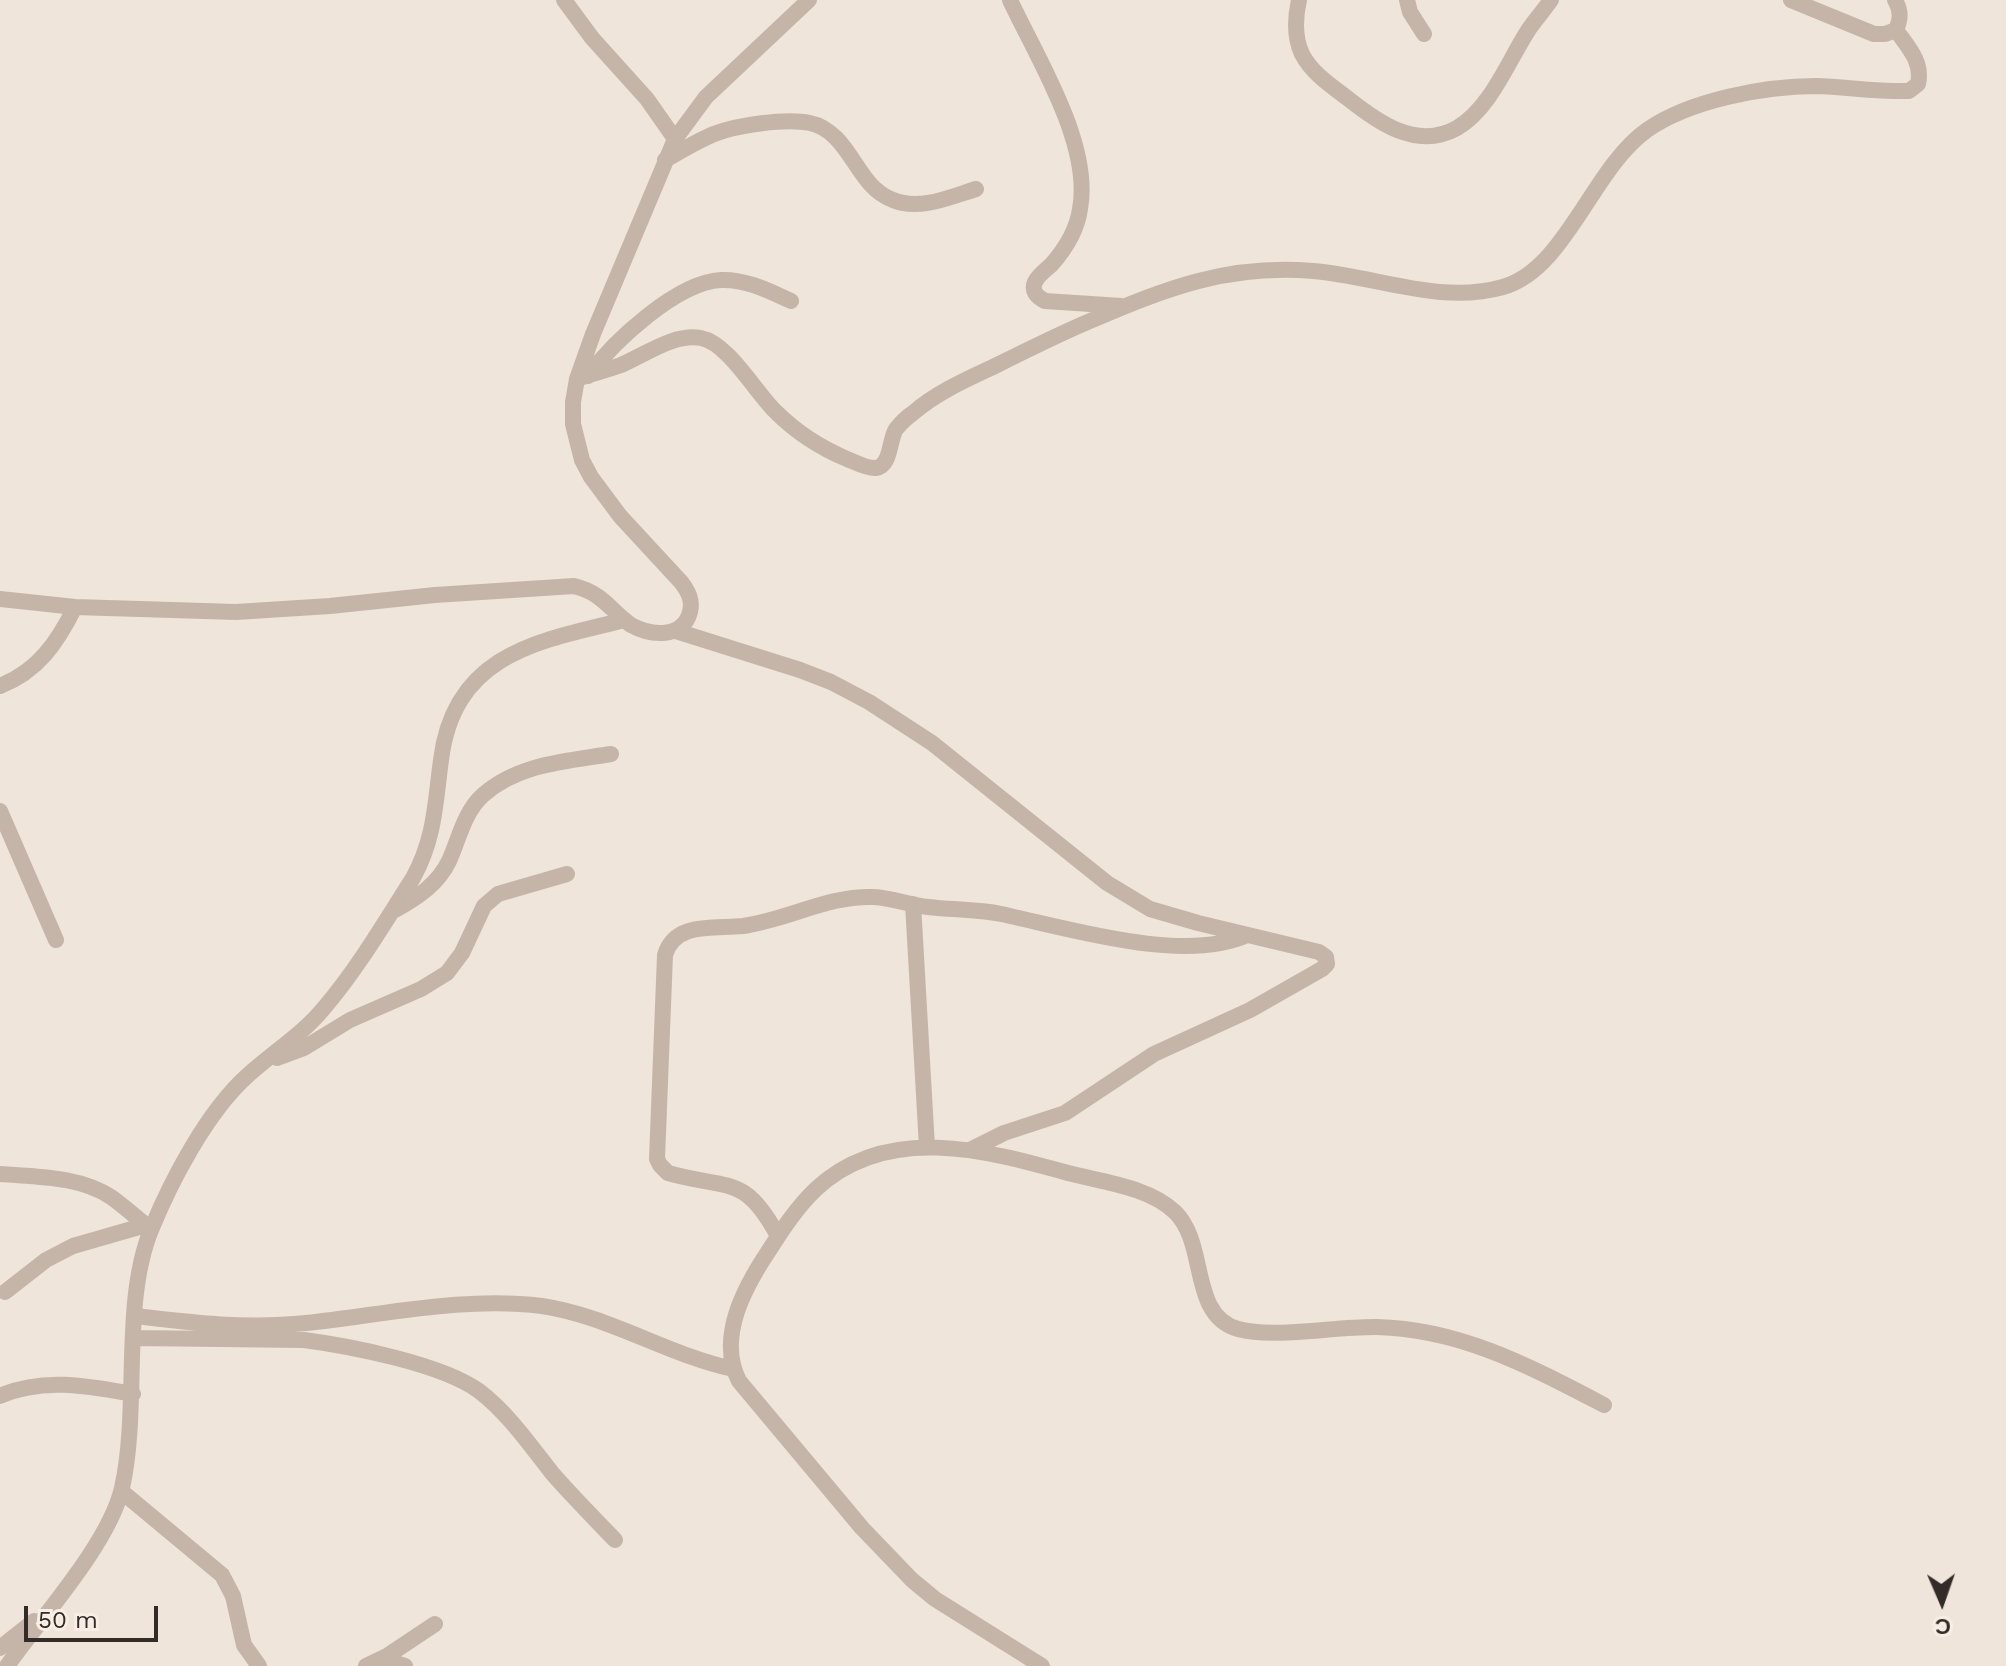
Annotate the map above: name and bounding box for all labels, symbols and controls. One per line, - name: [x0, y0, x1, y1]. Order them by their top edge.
- north arrow: [1902, 1562, 1982, 1642]
- scale bar: [28, 1590, 162, 1640]
- text: 50 m: [38, 1606, 98, 1634]
- text: С: [1934, 1614, 1951, 1639]

